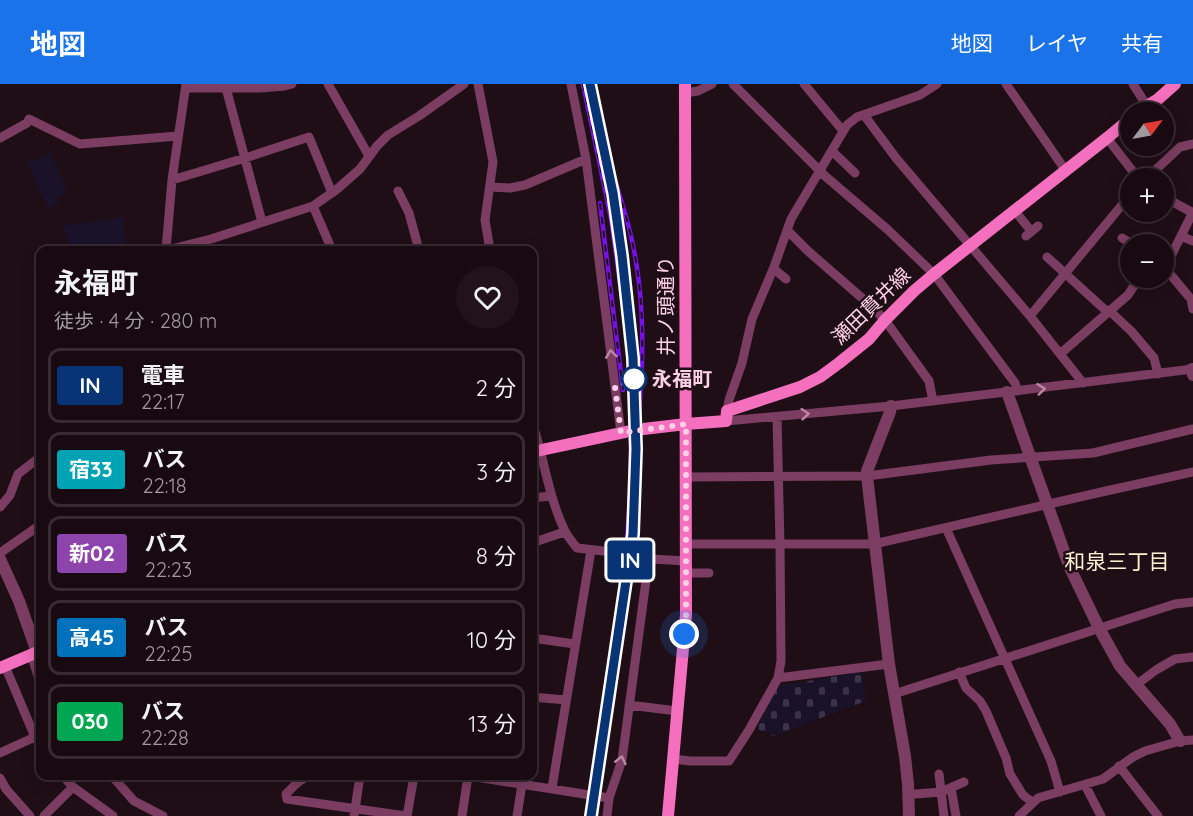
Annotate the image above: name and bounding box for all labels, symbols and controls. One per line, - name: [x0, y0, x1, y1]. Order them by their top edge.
- text: 地図: [30, 26, 86, 61]
- text: 地図: [951, 30, 993, 56]
- text: レイヤ: [1026, 30, 1088, 56]
- text: 共有: [1121, 30, 1163, 56]
- north arrow: [1120, 102, 1174, 156]
- map controls: [1120, 102, 1174, 288]
- button: +: [1120, 168, 1174, 222]
- button: −: [1120, 234, 1174, 288]
- street label: 井ノ頭通り: [653, 256, 678, 356]
- street label: 瀬田貫井線: [826, 262, 915, 349]
- text: 永福町: [54, 265, 138, 300]
- button: heart: [456, 266, 519, 329]
- text: 徒歩 · 4 分 · 280 m: [54, 308, 217, 333]
- one-way arrow: [606, 350, 618, 359]
- text: 電車: [141, 361, 185, 389]
- marker: 永福町: [621, 366, 647, 392]
- place label: 永福町: [652, 366, 712, 391]
- text: IN: [79, 372, 101, 398]
- text: 2 分: [476, 374, 516, 402]
- one-way arrow: [1036, 383, 1045, 395]
- text: 22:17: [141, 389, 185, 414]
- one-way arrow: [800, 408, 809, 421]
- text: バス: [143, 445, 187, 473]
- text: 宿33: [69, 456, 113, 482]
- text: 3 分: [476, 458, 516, 486]
- text: 22:18: [143, 473, 187, 498]
- text: バス: [145, 529, 189, 557]
- text: 新02: [69, 540, 115, 566]
- line badge: IN: [603, 540, 657, 580]
- text: 8 分: [476, 542, 516, 570]
- text: IN: [619, 547, 641, 573]
- district label: 和泉三丁目: [1065, 548, 1170, 574]
- text: 22:23: [145, 557, 192, 582]
- text: バス: [144, 613, 188, 641]
- your location: [669, 619, 699, 649]
- text: 高45: [69, 624, 114, 650]
- text: 10 分: [467, 626, 516, 654]
- text: 22:25: [144, 641, 192, 666]
- text: バス: [141, 697, 185, 725]
- text: 030: [71, 708, 109, 734]
- text: 13 分: [468, 710, 516, 738]
- text: 22:28: [141, 725, 189, 750]
- one-way arrow: [614, 755, 627, 765]

